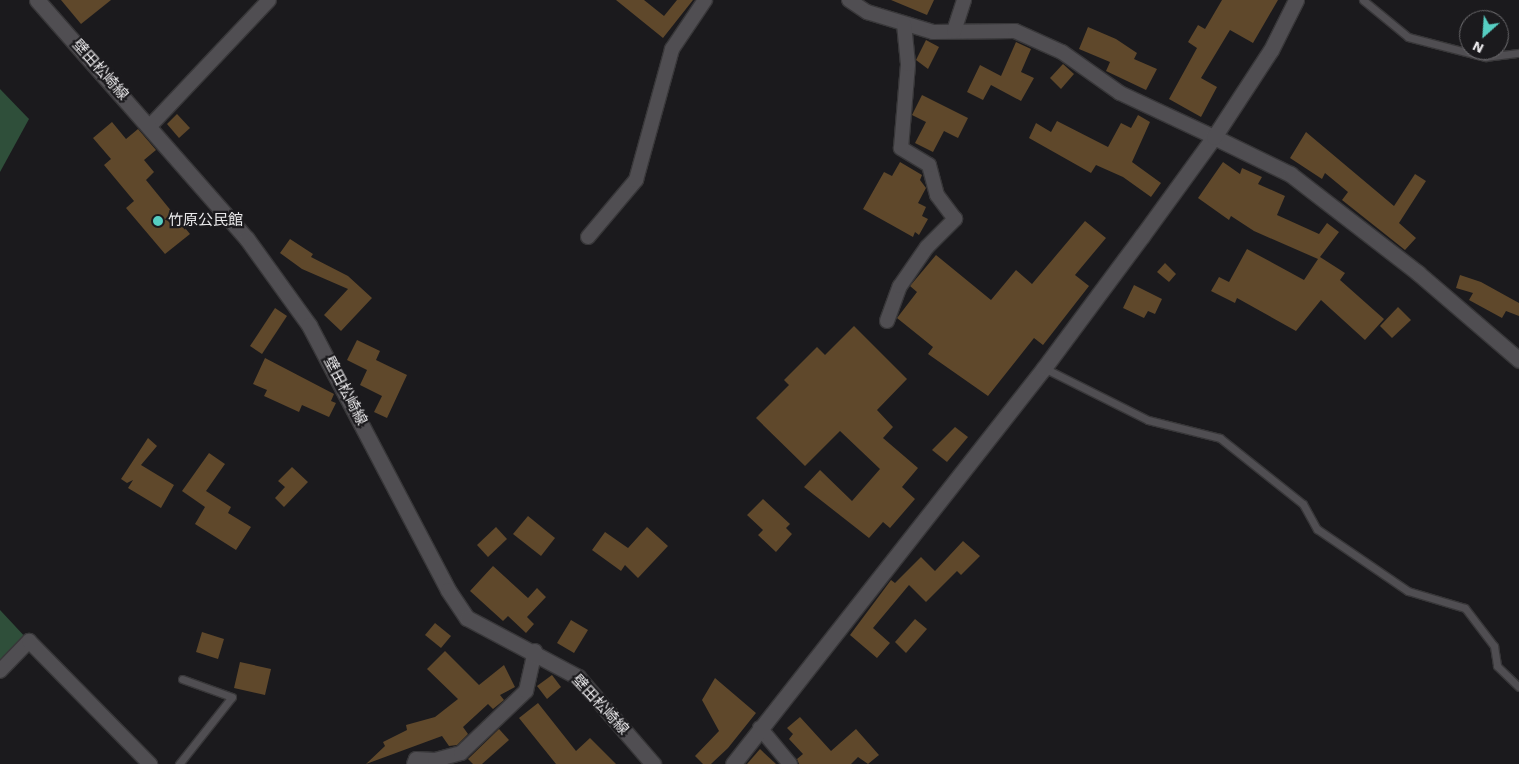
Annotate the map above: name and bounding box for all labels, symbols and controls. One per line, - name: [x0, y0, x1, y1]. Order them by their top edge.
- north arrow: [1459, 10, 1509, 60]
- street label: 壁田松崎線: [68, 36, 132, 104]
- text: N: [1470, 38, 1486, 57]
- place label: 竹原公民館: [168, 212, 243, 230]
- marker: 竹原公民館: [152, 215, 164, 227]
- street label: 壁田松崎線: [319, 354, 371, 428]
- street label: 壁田松崎線: [568, 671, 632, 739]

